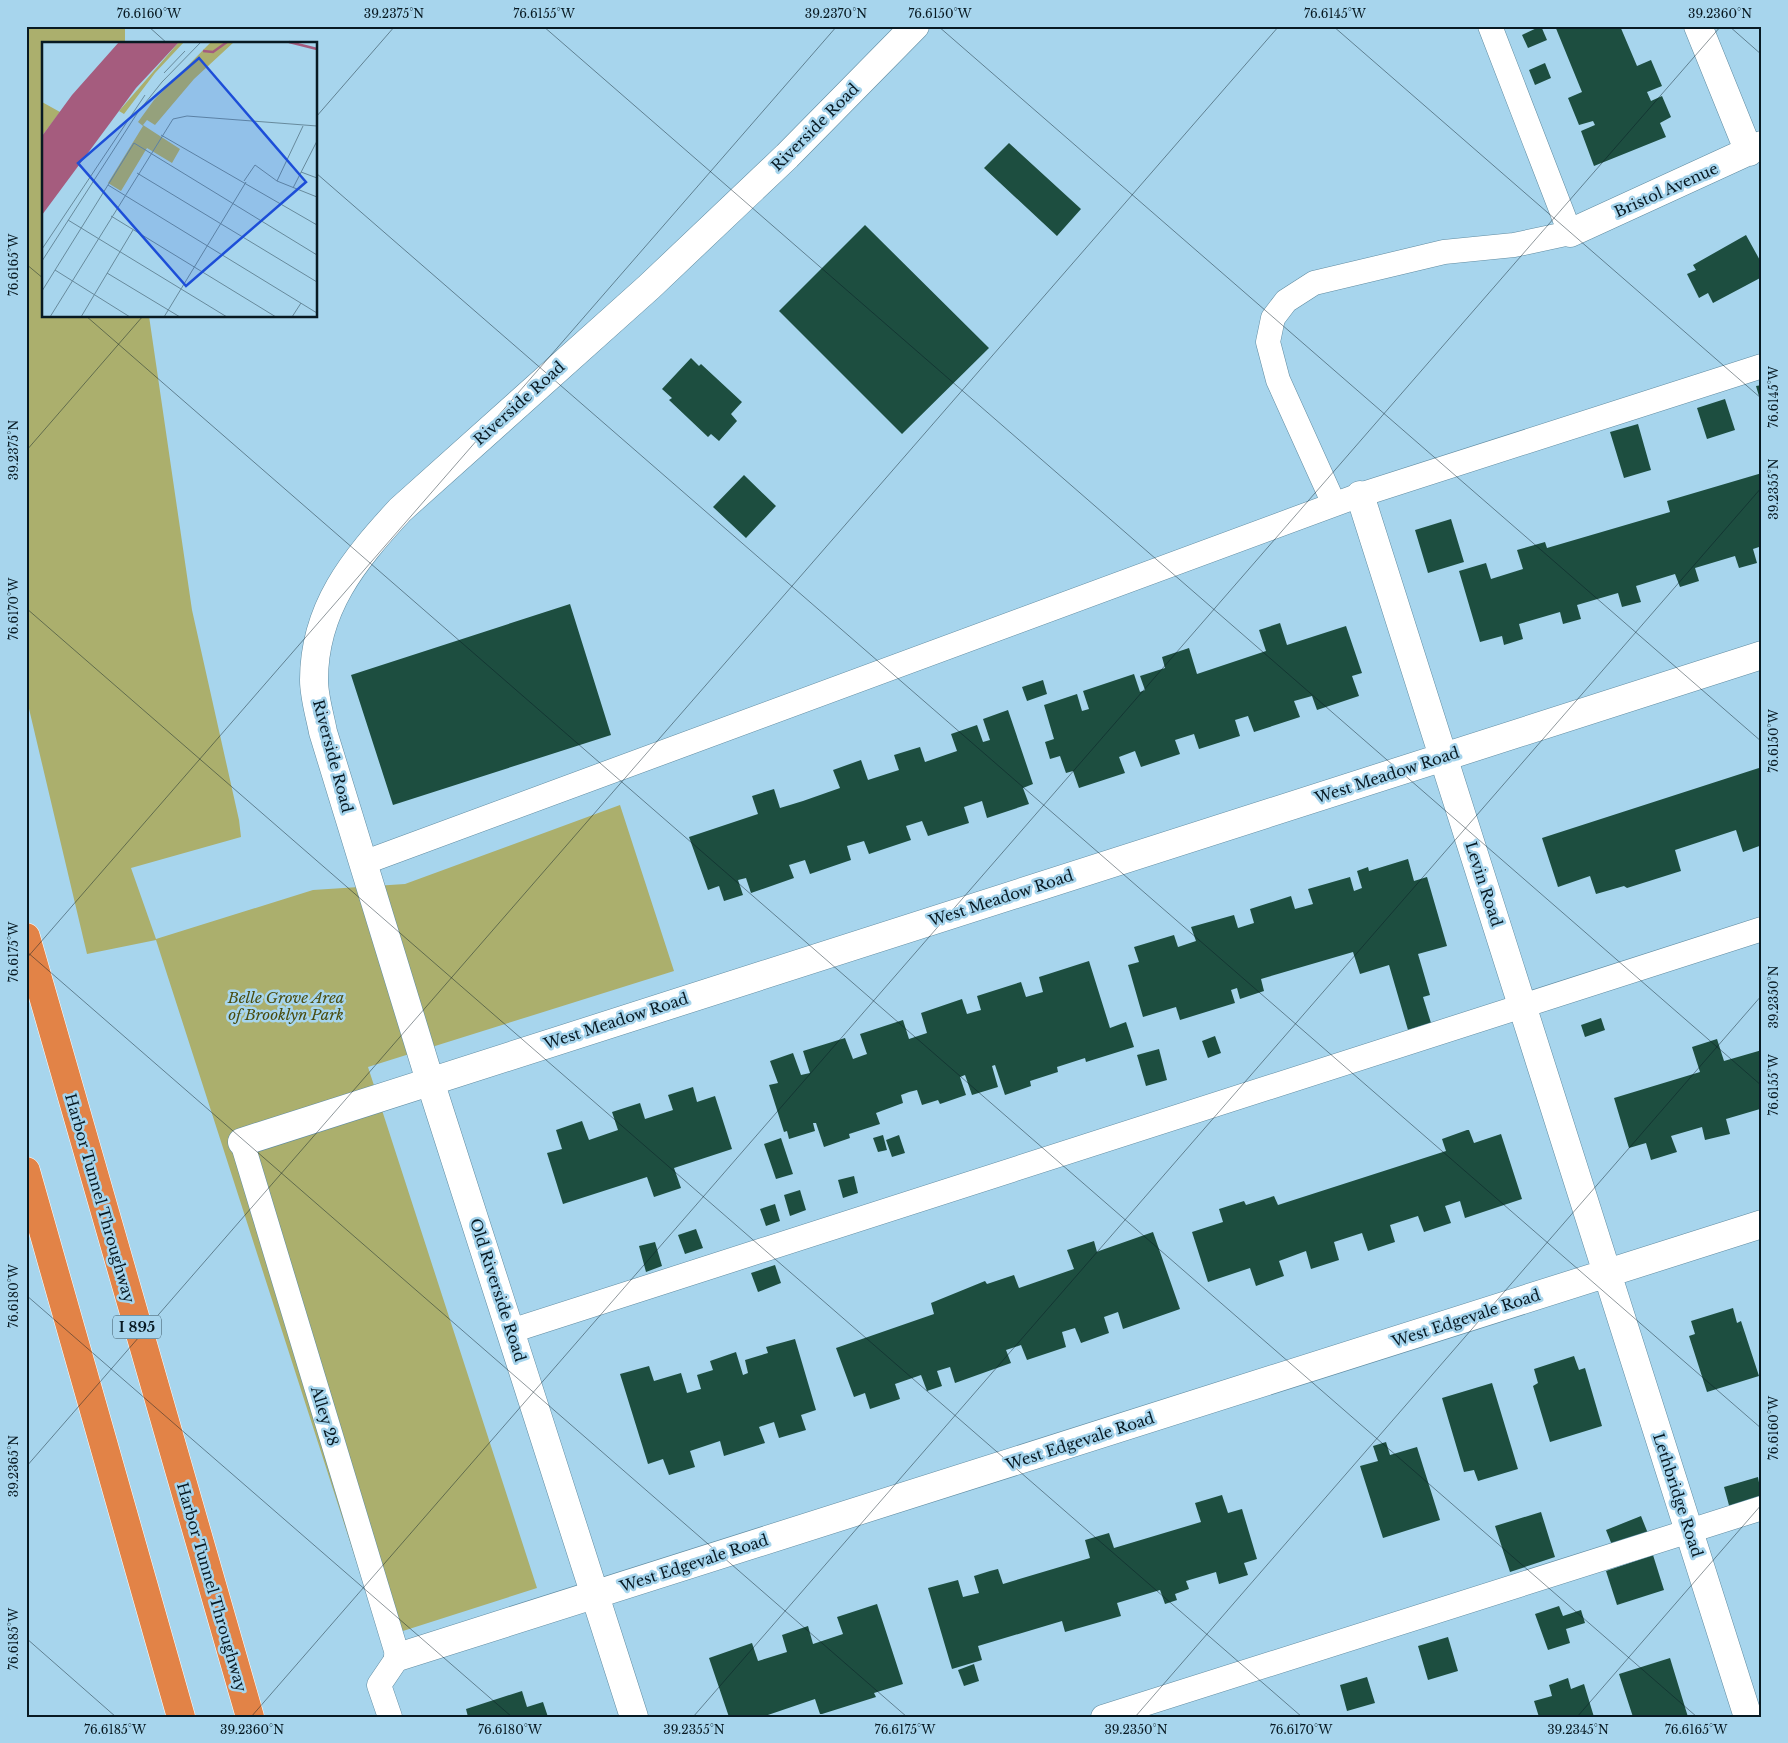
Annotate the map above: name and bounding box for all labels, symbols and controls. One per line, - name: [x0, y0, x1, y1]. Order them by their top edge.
- text: 76.6160°W: [117, 6, 182, 21]
- text: 39.2375°N: [364, 6, 424, 21]
- text: 76.6155°W: [513, 6, 576, 21]
- text: 39.2370°N: [805, 6, 867, 21]
- text: 76.6150°W: [908, 6, 973, 21]
- text: 76.6145°W: [1304, 6, 1367, 21]
- text: 39.2360°N: [1688, 6, 1752, 21]
- inset map: [42, 42, 318, 318]
- street label: Riverside Road: [767, 79, 863, 175]
- street label: Bristol Avenue: [1611, 159, 1721, 221]
- text: 76.6165°W: [6, 233, 21, 296]
- street label: Riverside Road: [469, 357, 569, 449]
- text: 76.6145°W: [1766, 365, 1781, 428]
- text: 39.2375°N: [6, 420, 21, 480]
- text: 39.2355°N: [1766, 458, 1781, 520]
- text: 76.6170°W: [6, 577, 21, 640]
- street label: Riverside Road: [309, 697, 357, 815]
- text: 76.6150°W: [1766, 708, 1781, 773]
- street label: West Meadow Road: [1311, 743, 1462, 808]
- street label: Levin Road: [1461, 839, 1507, 929]
- street label: West Meadow Road: [925, 866, 1076, 931]
- text: 76.6175°W: [6, 921, 21, 982]
- text: 39.2350°N: [1766, 965, 1781, 1029]
- park label: Belle Grove Area of Brooklyn Park: [227, 988, 344, 1024]
- street label: West Meadow Road: [540, 989, 691, 1054]
- text: 76.6155°W: [1766, 1053, 1781, 1116]
- street label: Harbor Tunnel Throughway: [61, 1091, 139, 1305]
- street label: Old Riverside Road: [466, 1216, 530, 1364]
- text: 76.6180°W: [6, 1263, 21, 1328]
- street label: West Edgevale Road: [1388, 1285, 1543, 1351]
- road number: I 895: [113, 1315, 161, 1338]
- street label: Alley 28: [307, 1383, 343, 1448]
- text: 76.6160°W: [1766, 1395, 1781, 1460]
- street label: West Edgevale Road: [1002, 1408, 1157, 1474]
- street label: Lethbridge Road: [1649, 1431, 1707, 1559]
- text: 39.2365°N: [6, 1435, 21, 1497]
- street label: Harbor Tunnel Throughway: [173, 1480, 251, 1694]
- street label: West Edgevale Road: [616, 1530, 771, 1596]
- text: 76.6185°W: [6, 1607, 21, 1670]
- text: 76.6185°W: [84, 1722, 147, 1737]
- text: 39.2360°N: [220, 1722, 284, 1737]
- text: 76.6180°W: [478, 1722, 543, 1737]
- text: 39.2355°N: [663, 1722, 725, 1737]
- text: 76.6175°W: [875, 1722, 936, 1737]
- text: 39.2350°N: [1104, 1722, 1168, 1737]
- text: 76.6170°W: [1270, 1722, 1333, 1737]
- text: 39.2345°N: [1547, 1722, 1609, 1737]
- text: 76.6165°W: [1665, 1722, 1728, 1737]

